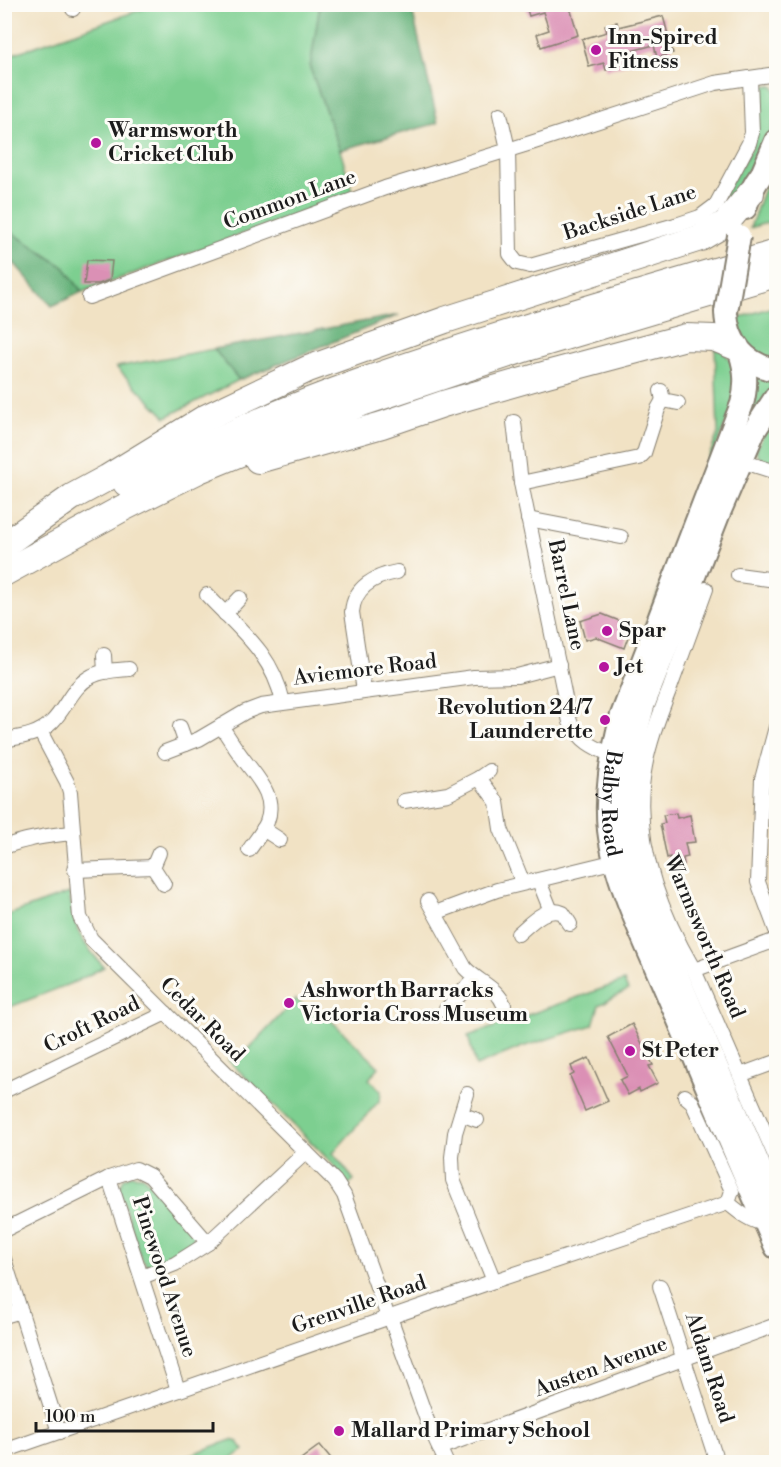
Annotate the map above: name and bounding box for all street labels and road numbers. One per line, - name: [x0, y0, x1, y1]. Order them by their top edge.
- street label: Common Lane: [220, 164, 360, 236]
- street label: Backside Lane: [559, 179, 700, 247]
- street label: Barrel Lane: [541, 536, 590, 653]
- street label: Aviemore Road: [291, 648, 438, 692]
- street label: Balby Road: [595, 747, 627, 859]
- street label: Warmsworth Road: [657, 851, 750, 1023]
- street label: Cedar Road: [154, 972, 250, 1068]
- street label: Croft Road: [40, 991, 144, 1059]
- street label: Pinewood Avenue: [126, 1193, 202, 1361]
- street label: Grenville Road: [288, 1270, 430, 1340]
- street label: Aldam Road: [679, 1309, 739, 1427]
- street label: Austen Avenue: [530, 1331, 671, 1403]

